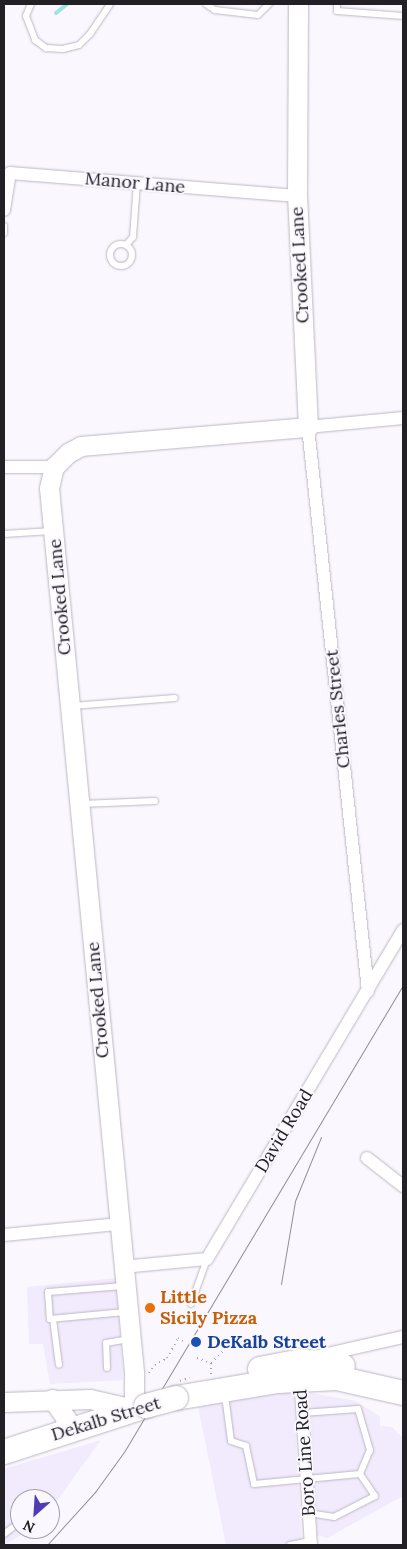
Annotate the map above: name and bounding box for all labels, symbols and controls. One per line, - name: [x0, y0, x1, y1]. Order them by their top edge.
- street label: Manor Lane: [84, 168, 186, 198]
- street label: Crooked Lane: [286, 206, 314, 324]
- street label: Crooked Lane: [44, 538, 76, 656]
- street label: Charles Street: [321, 649, 355, 769]
- street label: Crooked Lane: [82, 941, 114, 1059]
- street label: David Road: [251, 1085, 317, 1177]
- place label: Little Sicily Pizza: [160, 1287, 257, 1330]
- marker: Little Sicily Pizza: [144, 1302, 156, 1314]
- place label: DeKalb Street: [207, 1331, 326, 1353]
- marker: DeKalb Street: [189, 1335, 203, 1349]
- street label: Boro Line Road: [290, 1389, 320, 1517]
- street label: Dekalb Street: [49, 1392, 163, 1446]
- north arrow: [10, 1489, 60, 1539]
- text: N: [20, 1516, 38, 1537]

